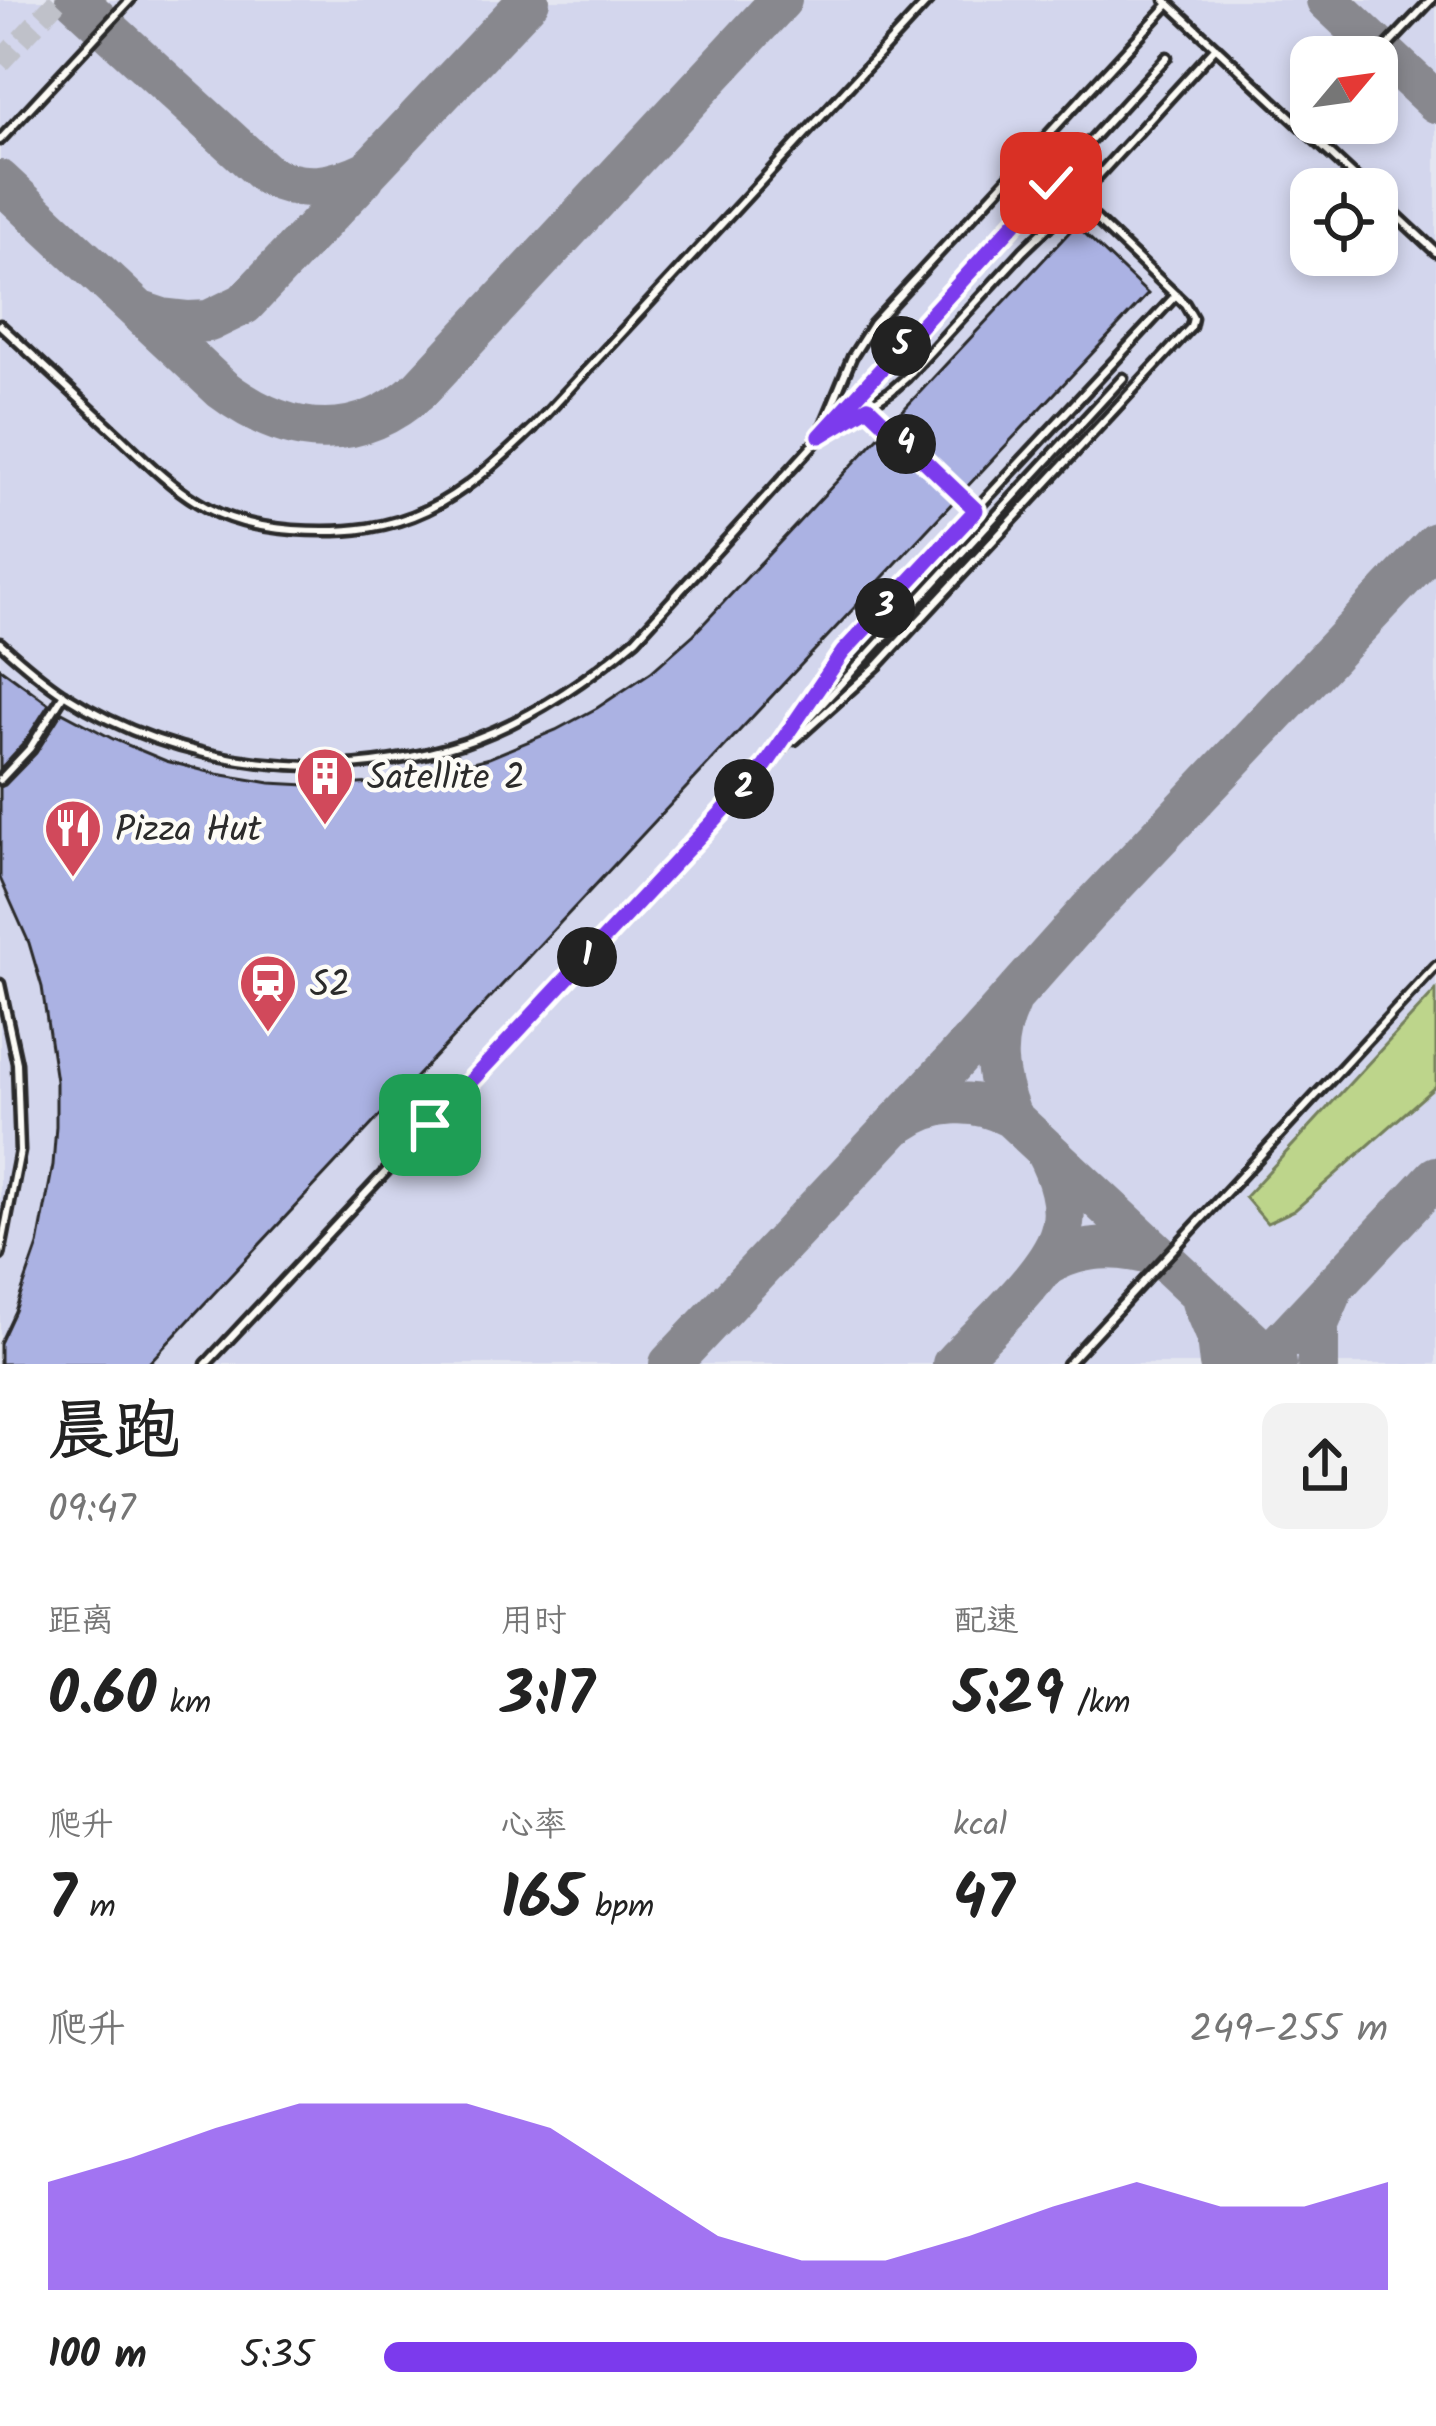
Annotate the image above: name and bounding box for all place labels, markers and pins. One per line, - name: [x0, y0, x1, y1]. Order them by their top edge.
- pin: [1000, 132, 1102, 234]
- pin: 5: [871, 316, 931, 376]
- pin: 4: [876, 414, 936, 474]
- pin: 3: [855, 578, 915, 638]
- building icon: Satellite 2: [294, 745, 356, 827]
- place label: Satellite 2: [367, 751, 525, 808]
- pin: 2: [714, 759, 774, 819]
- restaurant icon: Pizza Hut: [42, 797, 104, 879]
- place label: Pizza Hut: [115, 803, 263, 860]
- pin: 1: [557, 927, 617, 987]
- station icon: S2: [237, 952, 299, 1034]
- place label: S2: [310, 958, 350, 1015]
- pin: [379, 1074, 481, 1176]

